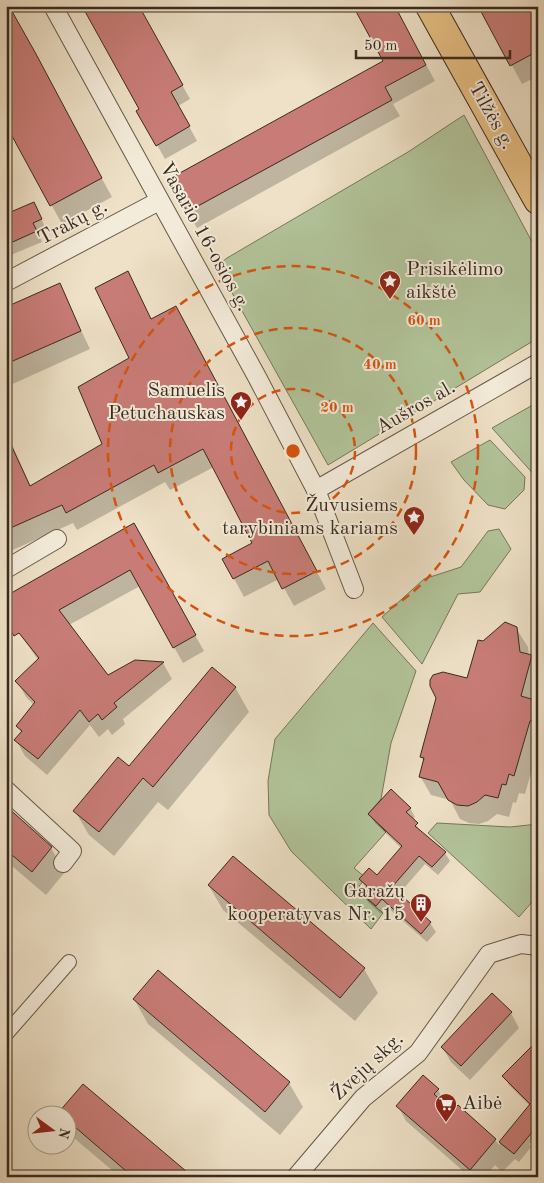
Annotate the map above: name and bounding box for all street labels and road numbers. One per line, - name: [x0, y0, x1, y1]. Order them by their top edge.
- street label: Tilžės g.: [464, 79, 518, 153]
- street label: Vasario 16-osios g.: [155, 159, 253, 315]
- street label: Trakų g.: [35, 196, 111, 250]
- street label: Aušros al.: [373, 377, 459, 439]
- street label: Žvejų skg.: [326, 1027, 408, 1105]

